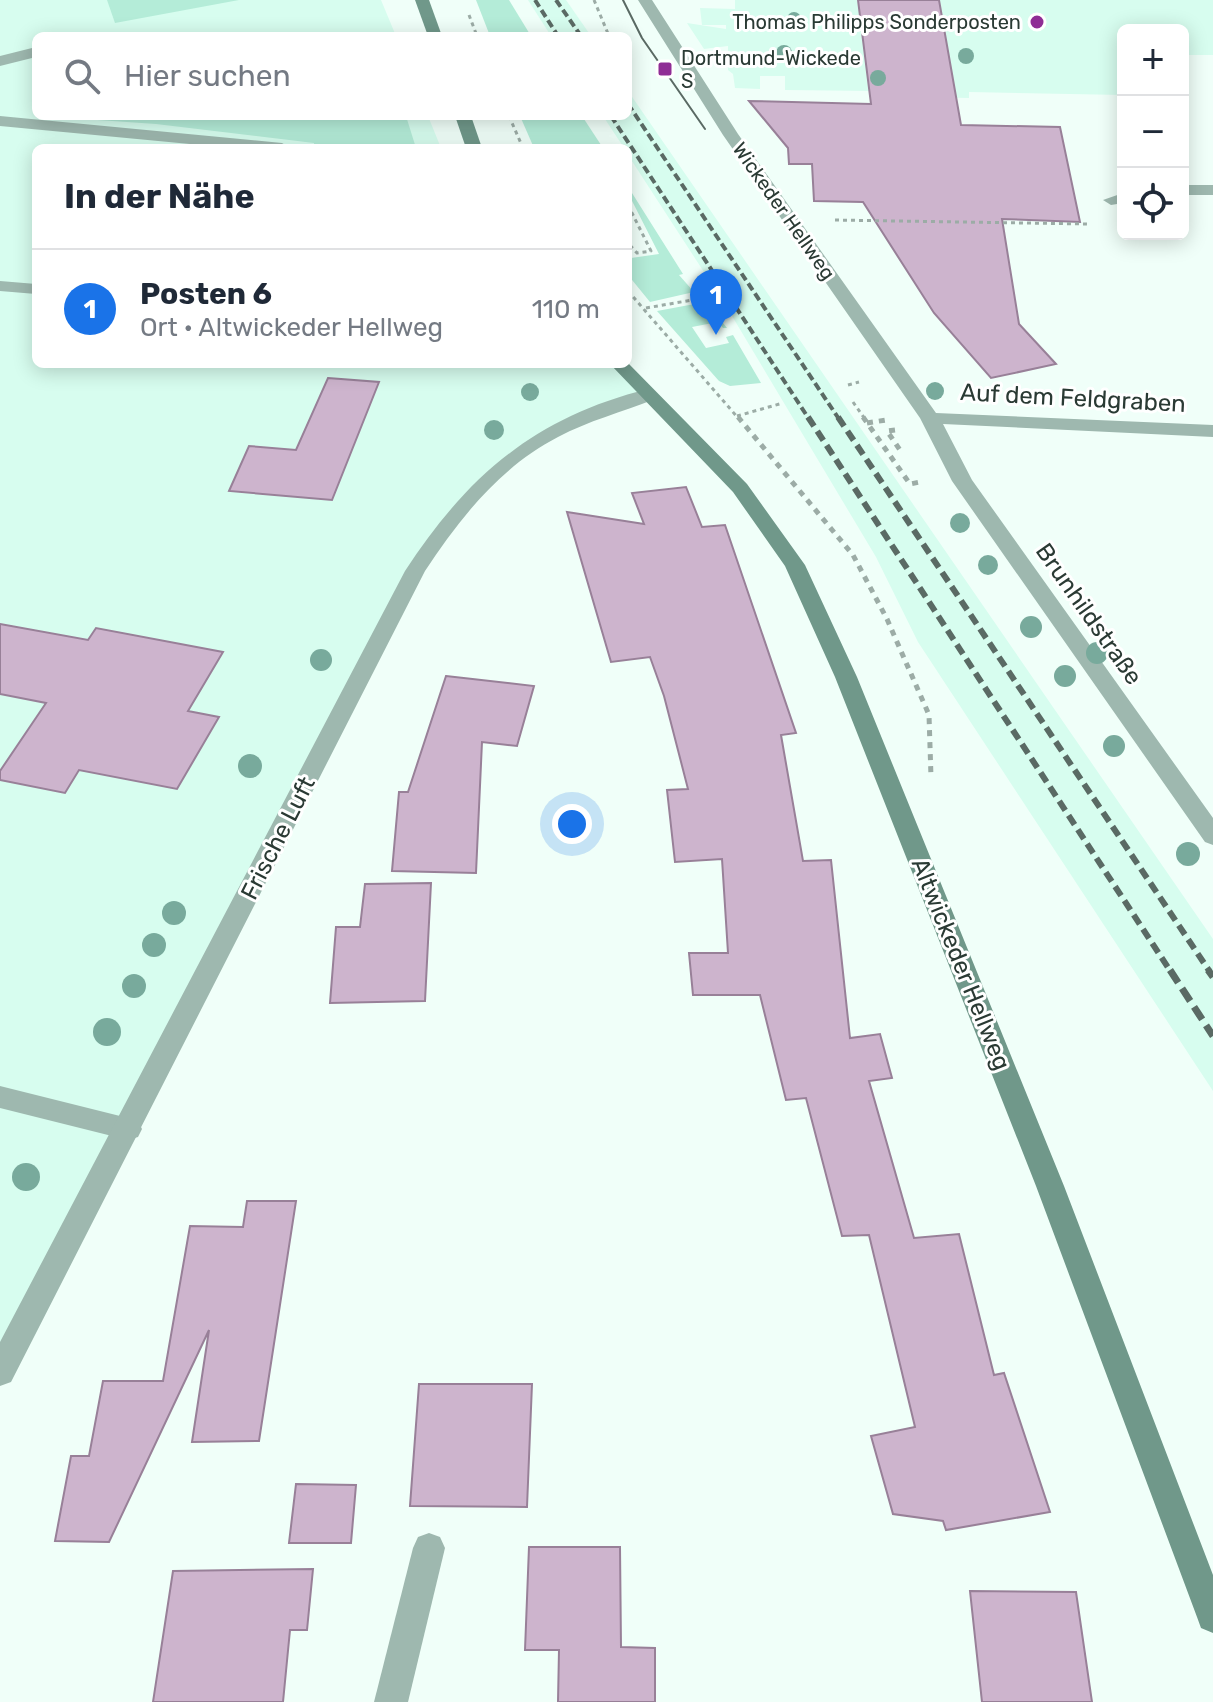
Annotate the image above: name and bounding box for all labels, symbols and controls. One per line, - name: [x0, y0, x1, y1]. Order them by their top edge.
- place label: Thomas Philipps Sonderposten: [732, 10, 1021, 34]
- marker: Thomas Philipps Sonderposten: [1028, 13, 1046, 31]
- map controls: [1117, 24, 1189, 240]
- button: +: [1117, 24, 1189, 96]
- search box: [32, 32, 632, 120]
- place label: Dortmund-Wickede S: [681, 46, 861, 93]
- icon: search: [60, 54, 104, 98]
- text: Hier suchen: [124, 58, 291, 94]
- marker: Dortmund-Wickede S: [656, 60, 674, 78]
- button: −: [1117, 96, 1189, 168]
- street label: Wickeder Hellweg: [728, 138, 840, 284]
- button: locate: [1117, 168, 1189, 240]
- text: In der Nähe: [64, 176, 255, 217]
- pin: 1: [690, 269, 742, 335]
- text: Posten 6: [140, 276, 272, 312]
- text: 1: [84, 294, 96, 325]
- text: 110 m: [532, 294, 600, 325]
- text: Ort · Altwickeder Hellweg: [140, 312, 443, 343]
- street label: Auf dem Feldgraben: [959, 378, 1187, 418]
- street label: Brunhildstraße: [1030, 538, 1148, 690]
- street label: Frische Luft: [235, 772, 321, 904]
- your location: [552, 804, 592, 844]
- street label: Altwickeder Hellweg: [906, 854, 1016, 1074]

